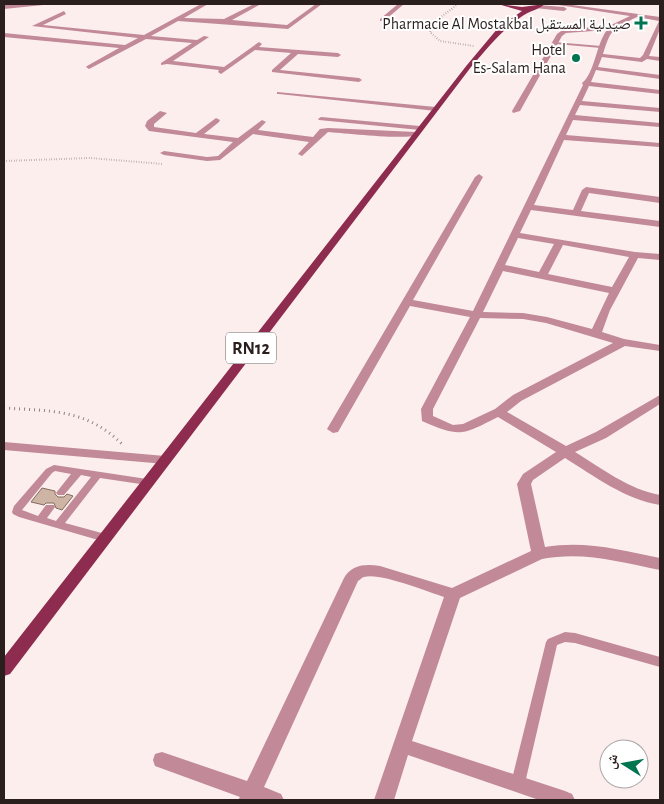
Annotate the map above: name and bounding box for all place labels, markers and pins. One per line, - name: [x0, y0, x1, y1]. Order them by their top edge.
- place label: Pharmacie Al Mostakbal صيدلية المستقبل: [382, 16, 631, 34]
- marker: Pharmacie Al Mostakbal صيدلية المستقبل: [635, 17, 647, 29]
- place label: Hotel Es-Salam Hana: [473, 42, 566, 76]
- marker: Hotel Es-Salam Hana: [570, 52, 582, 64]

